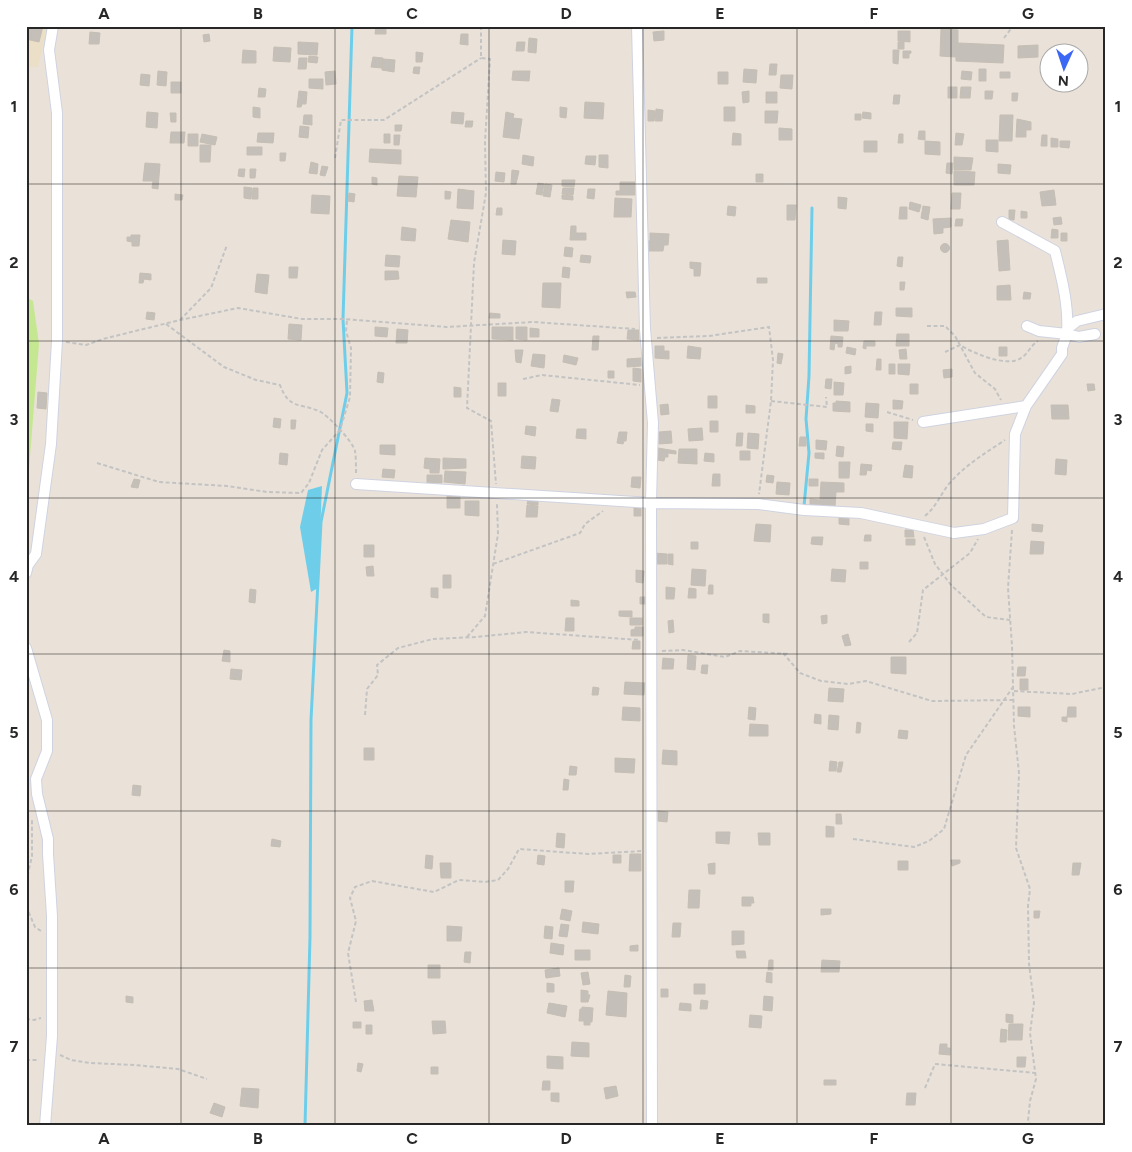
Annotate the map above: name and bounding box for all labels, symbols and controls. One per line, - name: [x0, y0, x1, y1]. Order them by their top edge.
- text: A: [98, 4, 110, 23]
- text: B: [253, 4, 263, 23]
- text: C: [406, 4, 418, 23]
- text: D: [560, 4, 572, 23]
- text: E: [715, 4, 725, 23]
- text: F: [870, 4, 879, 23]
- text: G: [1022, 4, 1034, 23]
- north arrow: [1040, 42, 1090, 92]
- text: N: [1057, 72, 1069, 89]
- text: 1: [11, 97, 17, 116]
- text: 1: [1115, 97, 1121, 116]
- text: 2: [9, 253, 19, 272]
- text: 2: [1113, 253, 1123, 272]
- text: 3: [10, 410, 19, 429]
- text: 3: [1114, 410, 1123, 429]
- text: 4: [9, 567, 19, 586]
- text: 4: [1113, 567, 1123, 586]
- text: 5: [9, 723, 19, 742]
- text: 5: [1113, 723, 1123, 742]
- text: 6: [9, 880, 19, 899]
- text: 6: [1113, 880, 1123, 899]
- text: 7: [10, 1037, 19, 1056]
- text: 7: [1114, 1037, 1123, 1056]
- text: A: [98, 1129, 110, 1148]
- text: B: [253, 1129, 263, 1148]
- text: C: [406, 1129, 418, 1148]
- text: D: [560, 1129, 572, 1148]
- text: E: [715, 1129, 725, 1148]
- text: F: [870, 1129, 879, 1148]
- text: G: [1022, 1129, 1034, 1148]

